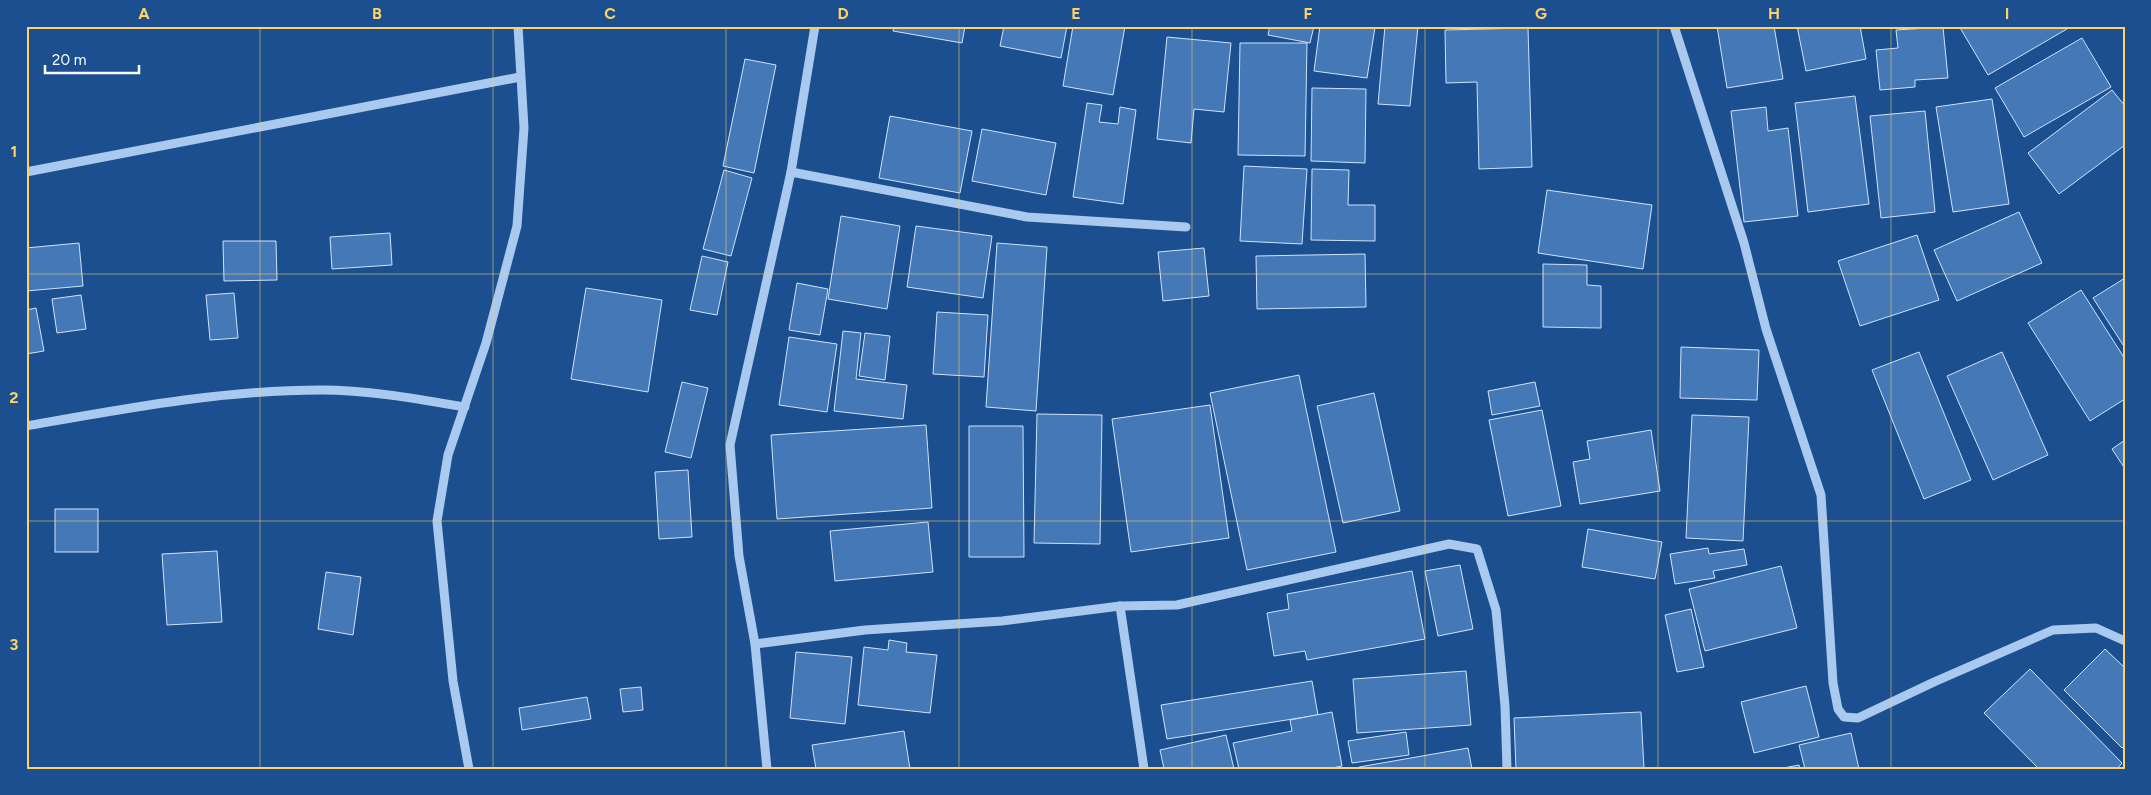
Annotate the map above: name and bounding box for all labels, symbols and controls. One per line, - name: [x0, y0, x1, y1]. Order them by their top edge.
- text: A: [138, 4, 150, 23]
- text: B: [372, 4, 382, 23]
- text: C: [604, 4, 616, 23]
- text: D: [837, 4, 849, 23]
- text: E: [1071, 4, 1081, 23]
- text: F: [1304, 4, 1313, 23]
- text: G: [1535, 4, 1547, 23]
- text: H: [1768, 4, 1780, 23]
- text: I: [2005, 4, 2009, 23]
- scale bar: [45, 42, 139, 74]
- text: 20 m: [52, 51, 86, 69]
- text: 1: [11, 142, 17, 161]
- text: 2: [9, 388, 19, 407]
- text: 3: [10, 635, 19, 654]

